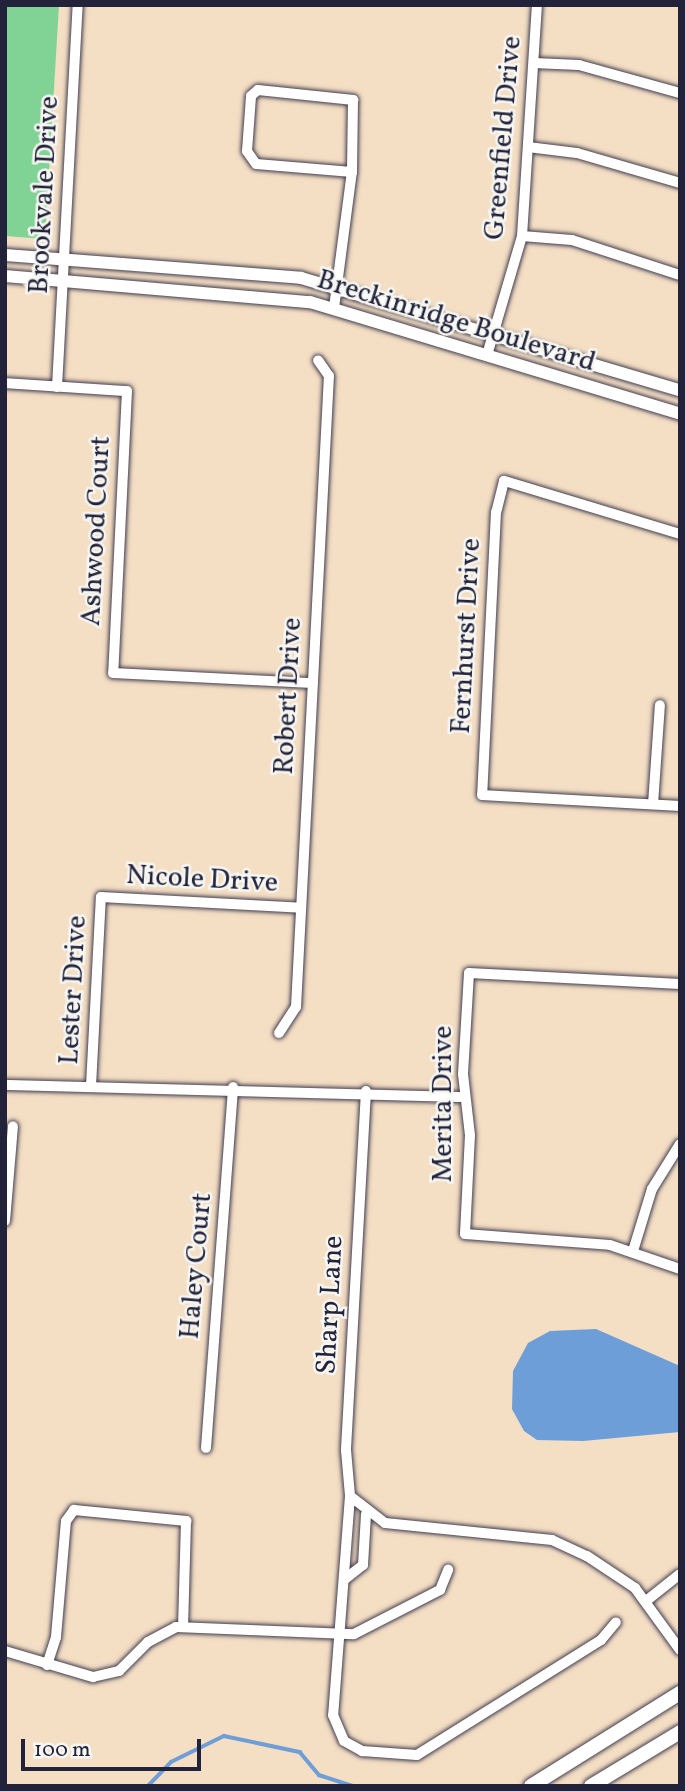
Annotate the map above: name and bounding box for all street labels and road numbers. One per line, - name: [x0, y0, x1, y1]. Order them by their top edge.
- street label: Greenfield Drive: [478, 35, 530, 241]
- street label: Brookvale Drive: [23, 95, 67, 295]
- street label: Breckinridge Boulevard: [313, 264, 599, 380]
- street label: Ashwood Court: [75, 435, 119, 627]
- street label: Fernhurst Drive: [445, 537, 489, 735]
- street label: Robert Drive: [268, 617, 310, 775]
- street label: Nicole Drive: [125, 859, 279, 901]
- street label: Lester Drive: [53, 914, 95, 1066]
- street label: Merita Drive: [427, 1026, 461, 1182]
- street label: Haley Court: [174, 1191, 220, 1341]
- street label: Sharp Lane: [311, 1235, 351, 1375]

